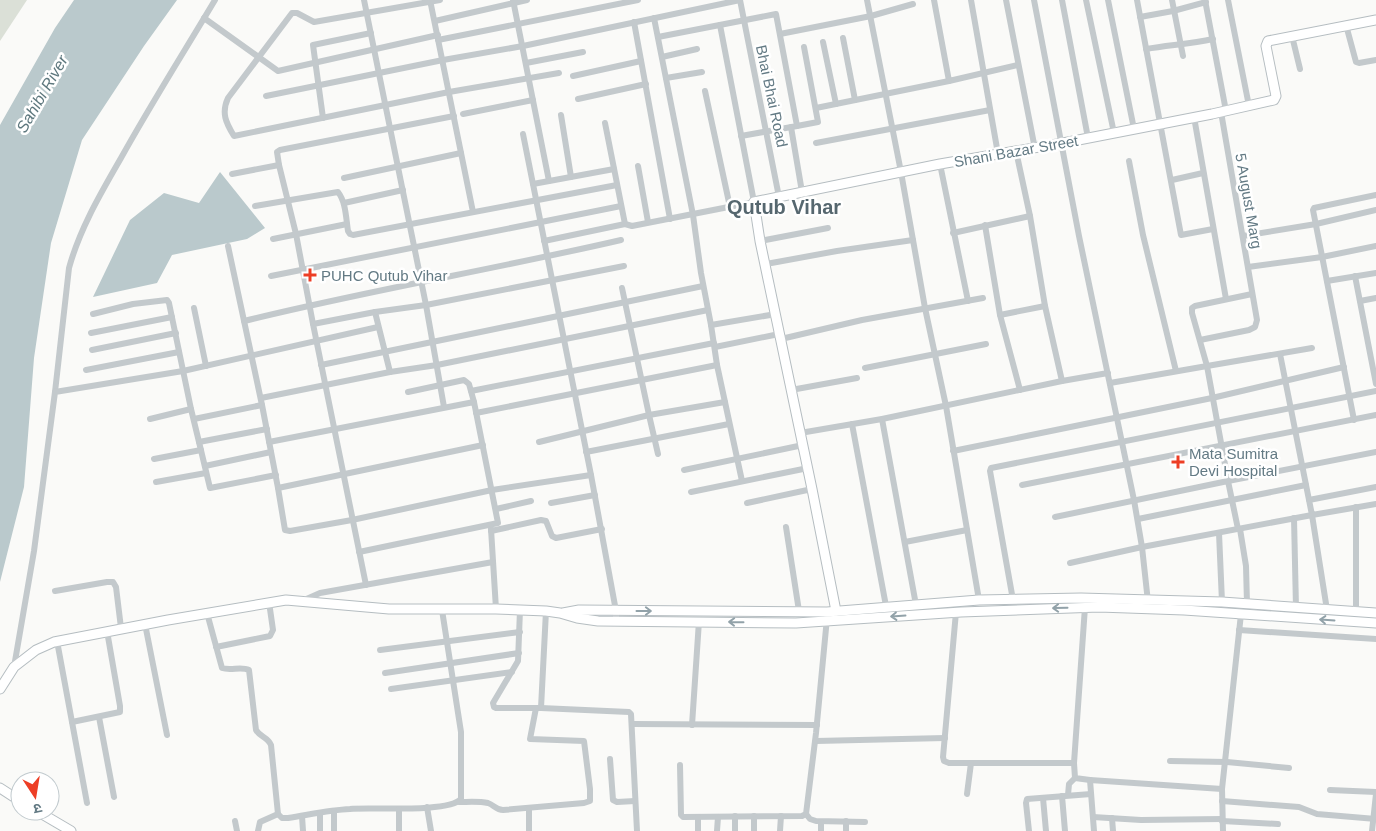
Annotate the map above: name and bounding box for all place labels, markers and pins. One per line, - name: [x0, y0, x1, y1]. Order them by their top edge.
- place label: PUHC Qutub Vihar: [321, 267, 447, 284]
- marker: PUHC Qutub Vihar: [303, 268, 317, 282]
- place label: Mata Sumitra Devi Hospital: [1189, 445, 1279, 479]
- marker: Mata Sumitra Devi Hospital: [1171, 455, 1185, 469]

